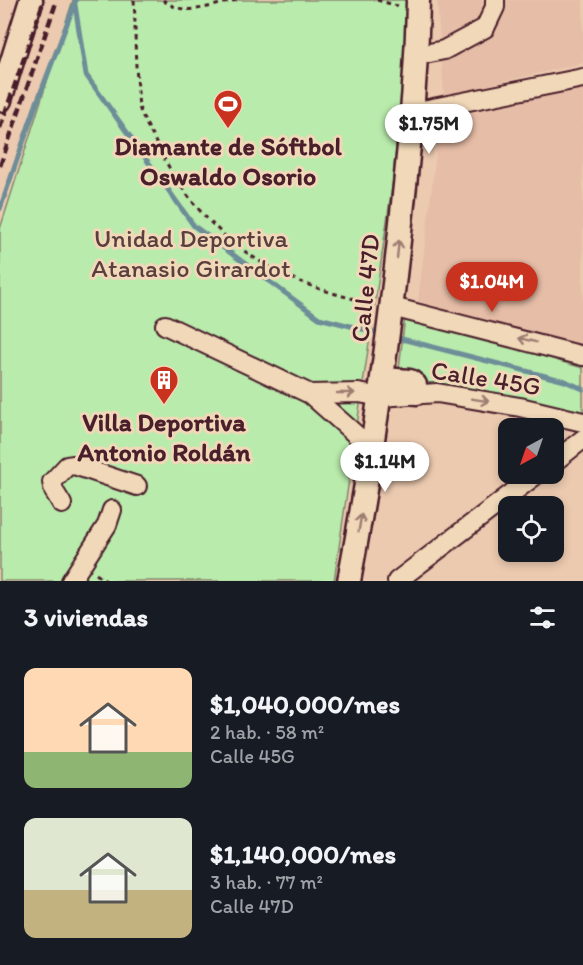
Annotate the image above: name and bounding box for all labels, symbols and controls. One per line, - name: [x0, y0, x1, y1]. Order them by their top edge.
- sports icon: Diamante de Sóftbol Oswaldo Osorio: [212, 88, 244, 130]
- pin: $1.75M: [380, 104, 478, 155]
- text: $1.75M: [399, 111, 459, 135]
- place label: Diamante de Sóftbol Oswaldo Osorio: [114, 130, 342, 192]
- park label: Unidad Deportiva Atanasio Girardot: [91, 222, 291, 284]
- street label: Calle 47D: [343, 232, 387, 344]
- one-way arrow: [393, 239, 404, 259]
- pin: $1.04M: [443, 262, 541, 313]
- text: $1.04M: [460, 269, 524, 293]
- one-way arrow: [517, 334, 536, 346]
- street label: Calle 45G: [429, 354, 543, 402]
- building icon: Villa Deportiva Antonio Roldán: [148, 364, 180, 406]
- one-way arrow: [335, 387, 355, 399]
- one-way arrow: [470, 395, 490, 406]
- place label: Villa Deportiva Antonio Roldán: [76, 406, 251, 468]
- north arrow: [498, 418, 564, 484]
- map controls: [498, 418, 564, 562]
- pin: $1.14M: [336, 442, 434, 493]
- text: $1.14M: [354, 449, 416, 473]
- button: locate: [498, 496, 564, 562]
- one-way arrow: [354, 514, 365, 534]
- text: 3 viviendas: [24, 601, 148, 633]
- icon: filters: [526, 601, 559, 634]
- text: $1,040,000/mes: [210, 688, 400, 720]
- icon: home: [72, 692, 144, 764]
- text: 2 hab. · 58 m²: [210, 720, 324, 744]
- text: Calle 45G: [210, 744, 295, 768]
- text: $1,140,000/mes: [210, 838, 396, 870]
- icon: home: [72, 842, 144, 914]
- text: 3 hab. · 77 m²: [210, 870, 323, 894]
- text: Calle 47D: [210, 894, 294, 918]

